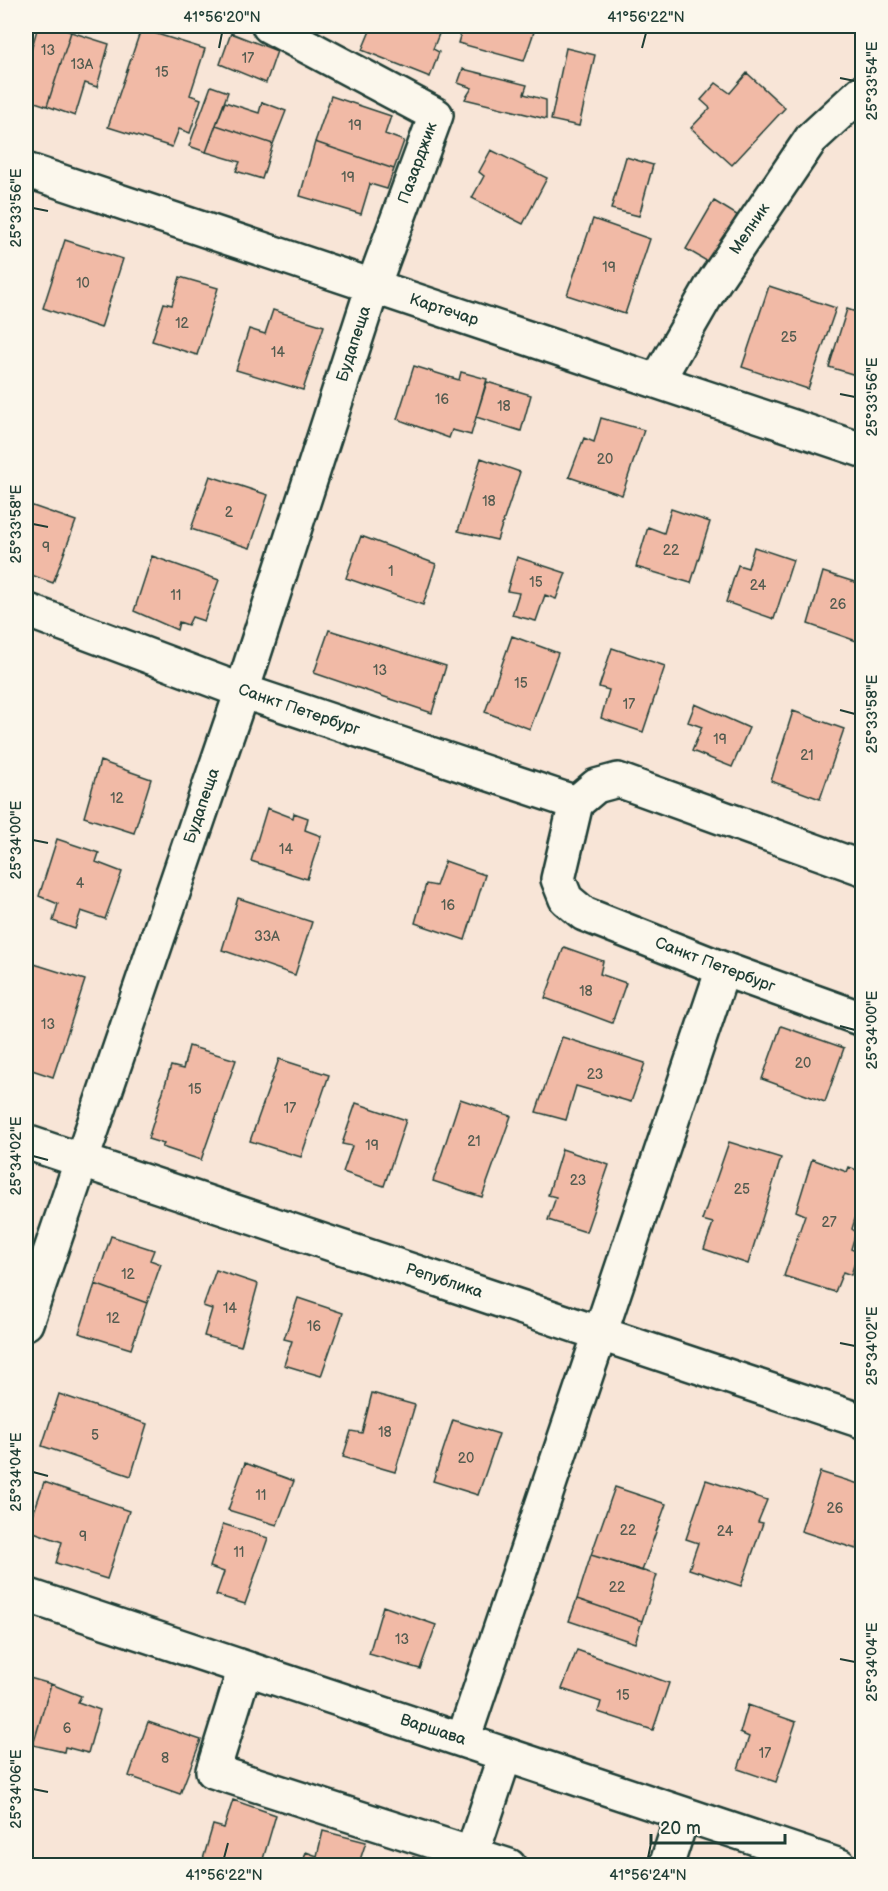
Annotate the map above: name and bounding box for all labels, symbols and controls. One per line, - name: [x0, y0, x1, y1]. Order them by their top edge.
- text: 41°56'20"N: [183, 8, 261, 27]
- text: 41°56'22"N: [607, 8, 685, 27]
- text: 25°33'54"E: [863, 41, 882, 121]
- house number: 13: [41, 42, 55, 59]
- house number: 17: [242, 50, 254, 67]
- house number: 13А: [71, 56, 94, 73]
- house number: 15: [155, 64, 169, 81]
- house number: 19: [348, 117, 362, 134]
- street label: Пазарджик: [394, 119, 442, 206]
- text: 25°33'56"E: [7, 168, 26, 248]
- house number: 19: [341, 169, 355, 186]
- street label: Мелник: [726, 199, 774, 258]
- house number: 19: [602, 259, 616, 276]
- house number: 10: [76, 275, 90, 292]
- street label: Картечар: [407, 290, 481, 330]
- street label: Будапеща: [333, 303, 375, 384]
- house number: 12: [175, 315, 190, 332]
- house number: 25: [781, 329, 797, 346]
- house number: 14: [271, 344, 285, 361]
- text: 25°33'56"E: [863, 357, 882, 437]
- house number: 16: [435, 391, 449, 408]
- house number: 18: [497, 398, 511, 415]
- house number: 20: [597, 451, 613, 468]
- text: 25°33'58"E: [7, 484, 26, 563]
- house number: 18: [482, 493, 496, 510]
- house number: 2: [225, 504, 234, 521]
- house number: 9: [42, 539, 50, 556]
- house number: 22: [663, 542, 680, 559]
- house number: 1: [388, 563, 394, 580]
- house number: 15: [529, 574, 543, 591]
- house number: 24: [750, 577, 767, 594]
- house number: 11: [171, 587, 181, 604]
- house number: 26: [830, 596, 847, 613]
- house number: 13: [373, 662, 387, 679]
- text: 25°33'58"E: [863, 674, 882, 753]
- house number: 15: [514, 675, 528, 692]
- street label: Санкт Петербург: [236, 680, 362, 740]
- house number: 17: [623, 696, 635, 713]
- house number: 19: [713, 731, 727, 748]
- house number: 21: [800, 747, 814, 764]
- street label: Будапеща: [180, 765, 224, 846]
- house number: 12: [110, 790, 125, 807]
- text: 25°34'00"E: [7, 800, 26, 880]
- house number: 14: [279, 841, 293, 858]
- house number: 4: [76, 875, 85, 892]
- house number: 16: [441, 897, 455, 914]
- house number: 33А: [254, 928, 280, 945]
- street label: Санкт Петербург: [652, 933, 778, 997]
- house number: 18: [579, 983, 593, 1000]
- text: 25°34'00"E: [863, 990, 882, 1070]
- house number: 13: [41, 1016, 55, 1033]
- house number: 20: [795, 1055, 811, 1072]
- house number: 23: [587, 1066, 603, 1083]
- house number: 15: [188, 1081, 202, 1098]
- house number: 17: [284, 1100, 296, 1117]
- text: 25°34'02"E: [7, 1116, 26, 1196]
- house number: 21: [467, 1133, 481, 1150]
- house number: 19: [365, 1137, 379, 1154]
- house number: 23: [570, 1172, 586, 1189]
- house number: 25: [734, 1181, 750, 1198]
- house number: 27: [821, 1214, 837, 1231]
- street label: Република: [403, 1260, 486, 1303]
- house number: 12: [121, 1266, 136, 1283]
- house number: 14: [223, 1300, 237, 1317]
- text: 25°34'02"E: [863, 1306, 882, 1386]
- house number: 12: [106, 1310, 121, 1327]
- house number: 16: [307, 1318, 321, 1335]
- house number: 18: [378, 1424, 392, 1441]
- house number: 5: [91, 1427, 99, 1444]
- text: 25°34'04"E: [7, 1432, 26, 1512]
- house number: 20: [458, 1450, 474, 1467]
- house number: 11: [256, 1487, 266, 1504]
- house number: 26: [827, 1500, 844, 1517]
- house number: 22: [620, 1522, 637, 1539]
- house number: 24: [717, 1523, 734, 1540]
- house number: 9: [79, 1528, 87, 1545]
- house number: 11: [234, 1544, 244, 1561]
- house number: 22: [609, 1579, 626, 1596]
- text: 25°34'04"E: [863, 1622, 882, 1702]
- house number: 13: [395, 1631, 409, 1648]
- house number: 15: [616, 1687, 630, 1704]
- street label: Варшава: [398, 1710, 469, 1750]
- house number: 6: [63, 1720, 72, 1737]
- house number: 17: [759, 1745, 771, 1762]
- text: 25°34'06"E: [7, 1749, 26, 1829]
- house number: 8: [161, 1750, 169, 1767]
- scale bar: [651, 1807, 784, 1845]
- text: 20 m: [660, 1818, 701, 1839]
- text: 41°56'22"N: [185, 1866, 263, 1885]
- text: 41°56'24"N: [609, 1866, 687, 1885]

